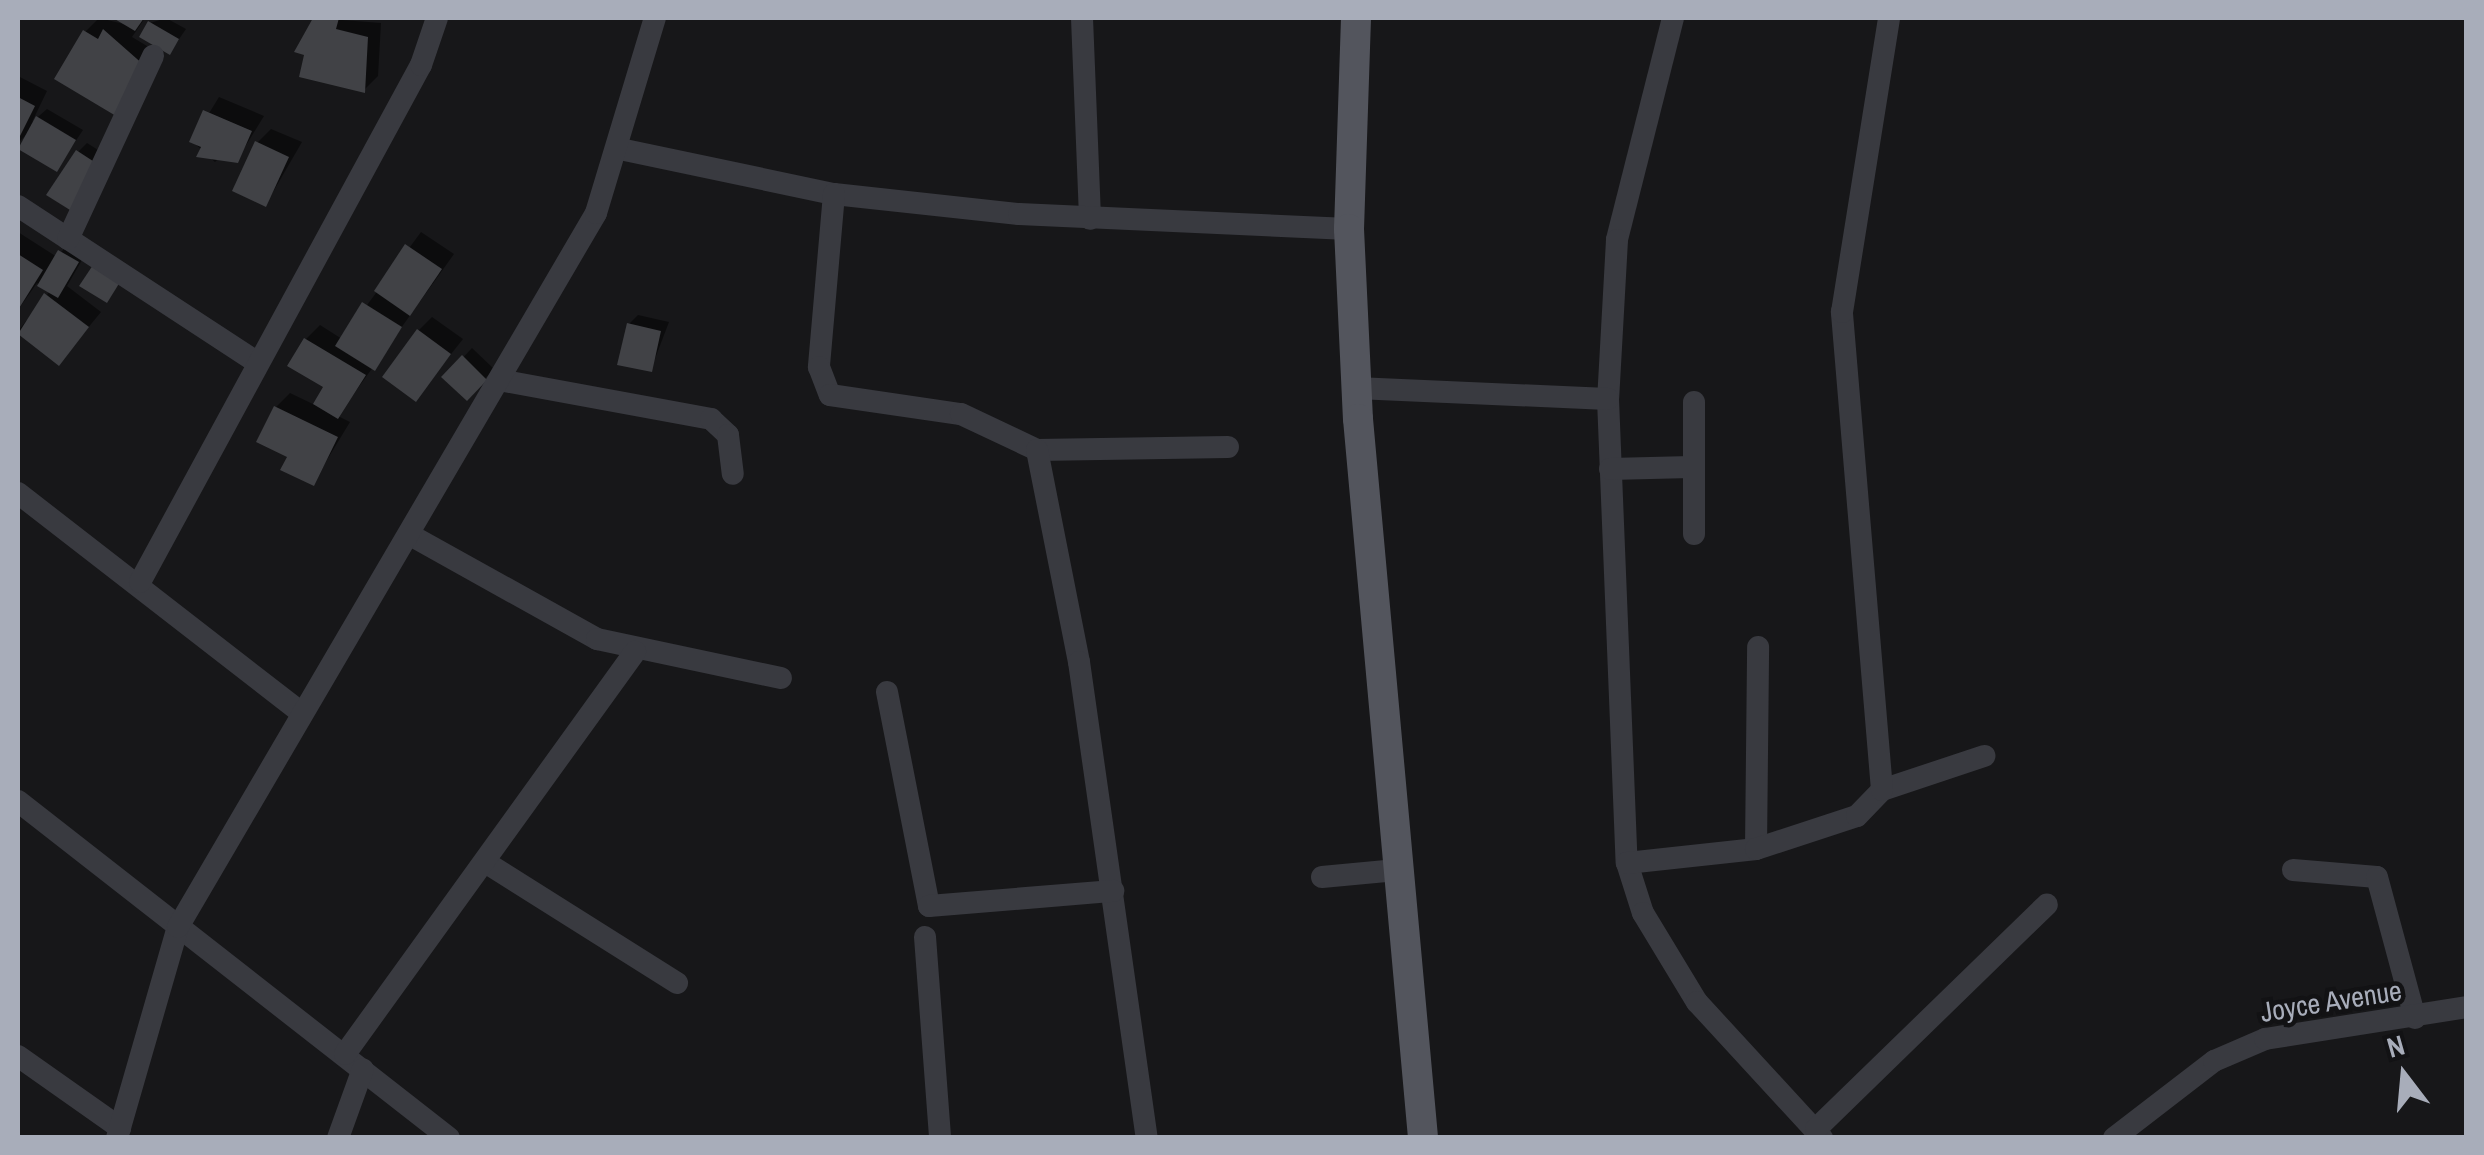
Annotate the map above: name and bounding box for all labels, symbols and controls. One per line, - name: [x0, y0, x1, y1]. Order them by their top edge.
- street label: Joyce Avenue: [2257, 973, 2405, 1029]
- north arrow: [2354, 1025, 2454, 1125]
- text: N: [2383, 1026, 2409, 1067]

